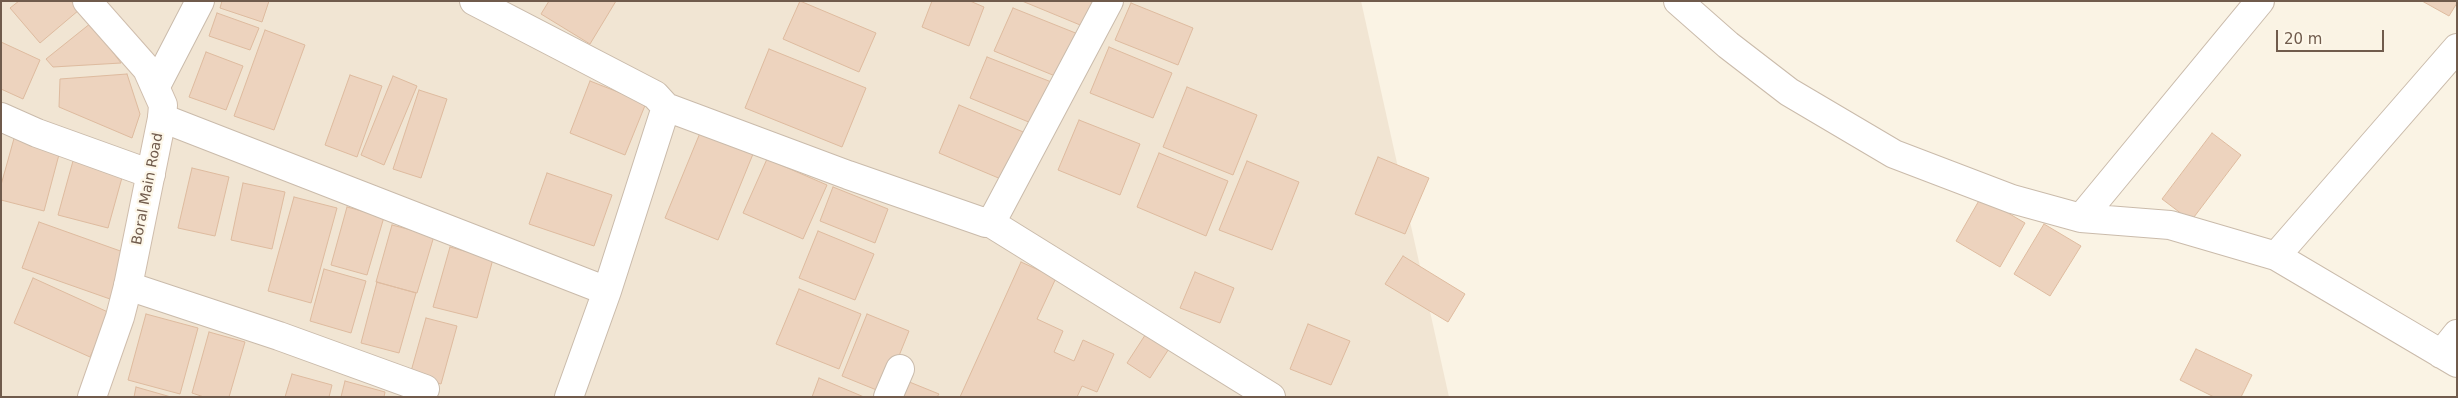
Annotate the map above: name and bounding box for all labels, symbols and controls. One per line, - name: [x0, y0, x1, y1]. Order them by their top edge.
- scale bar: [2278, 20, 2386, 52]
- text: 20 m: [2284, 30, 2322, 48]
- street label: Boral Main Road: [129, 132, 167, 246]

